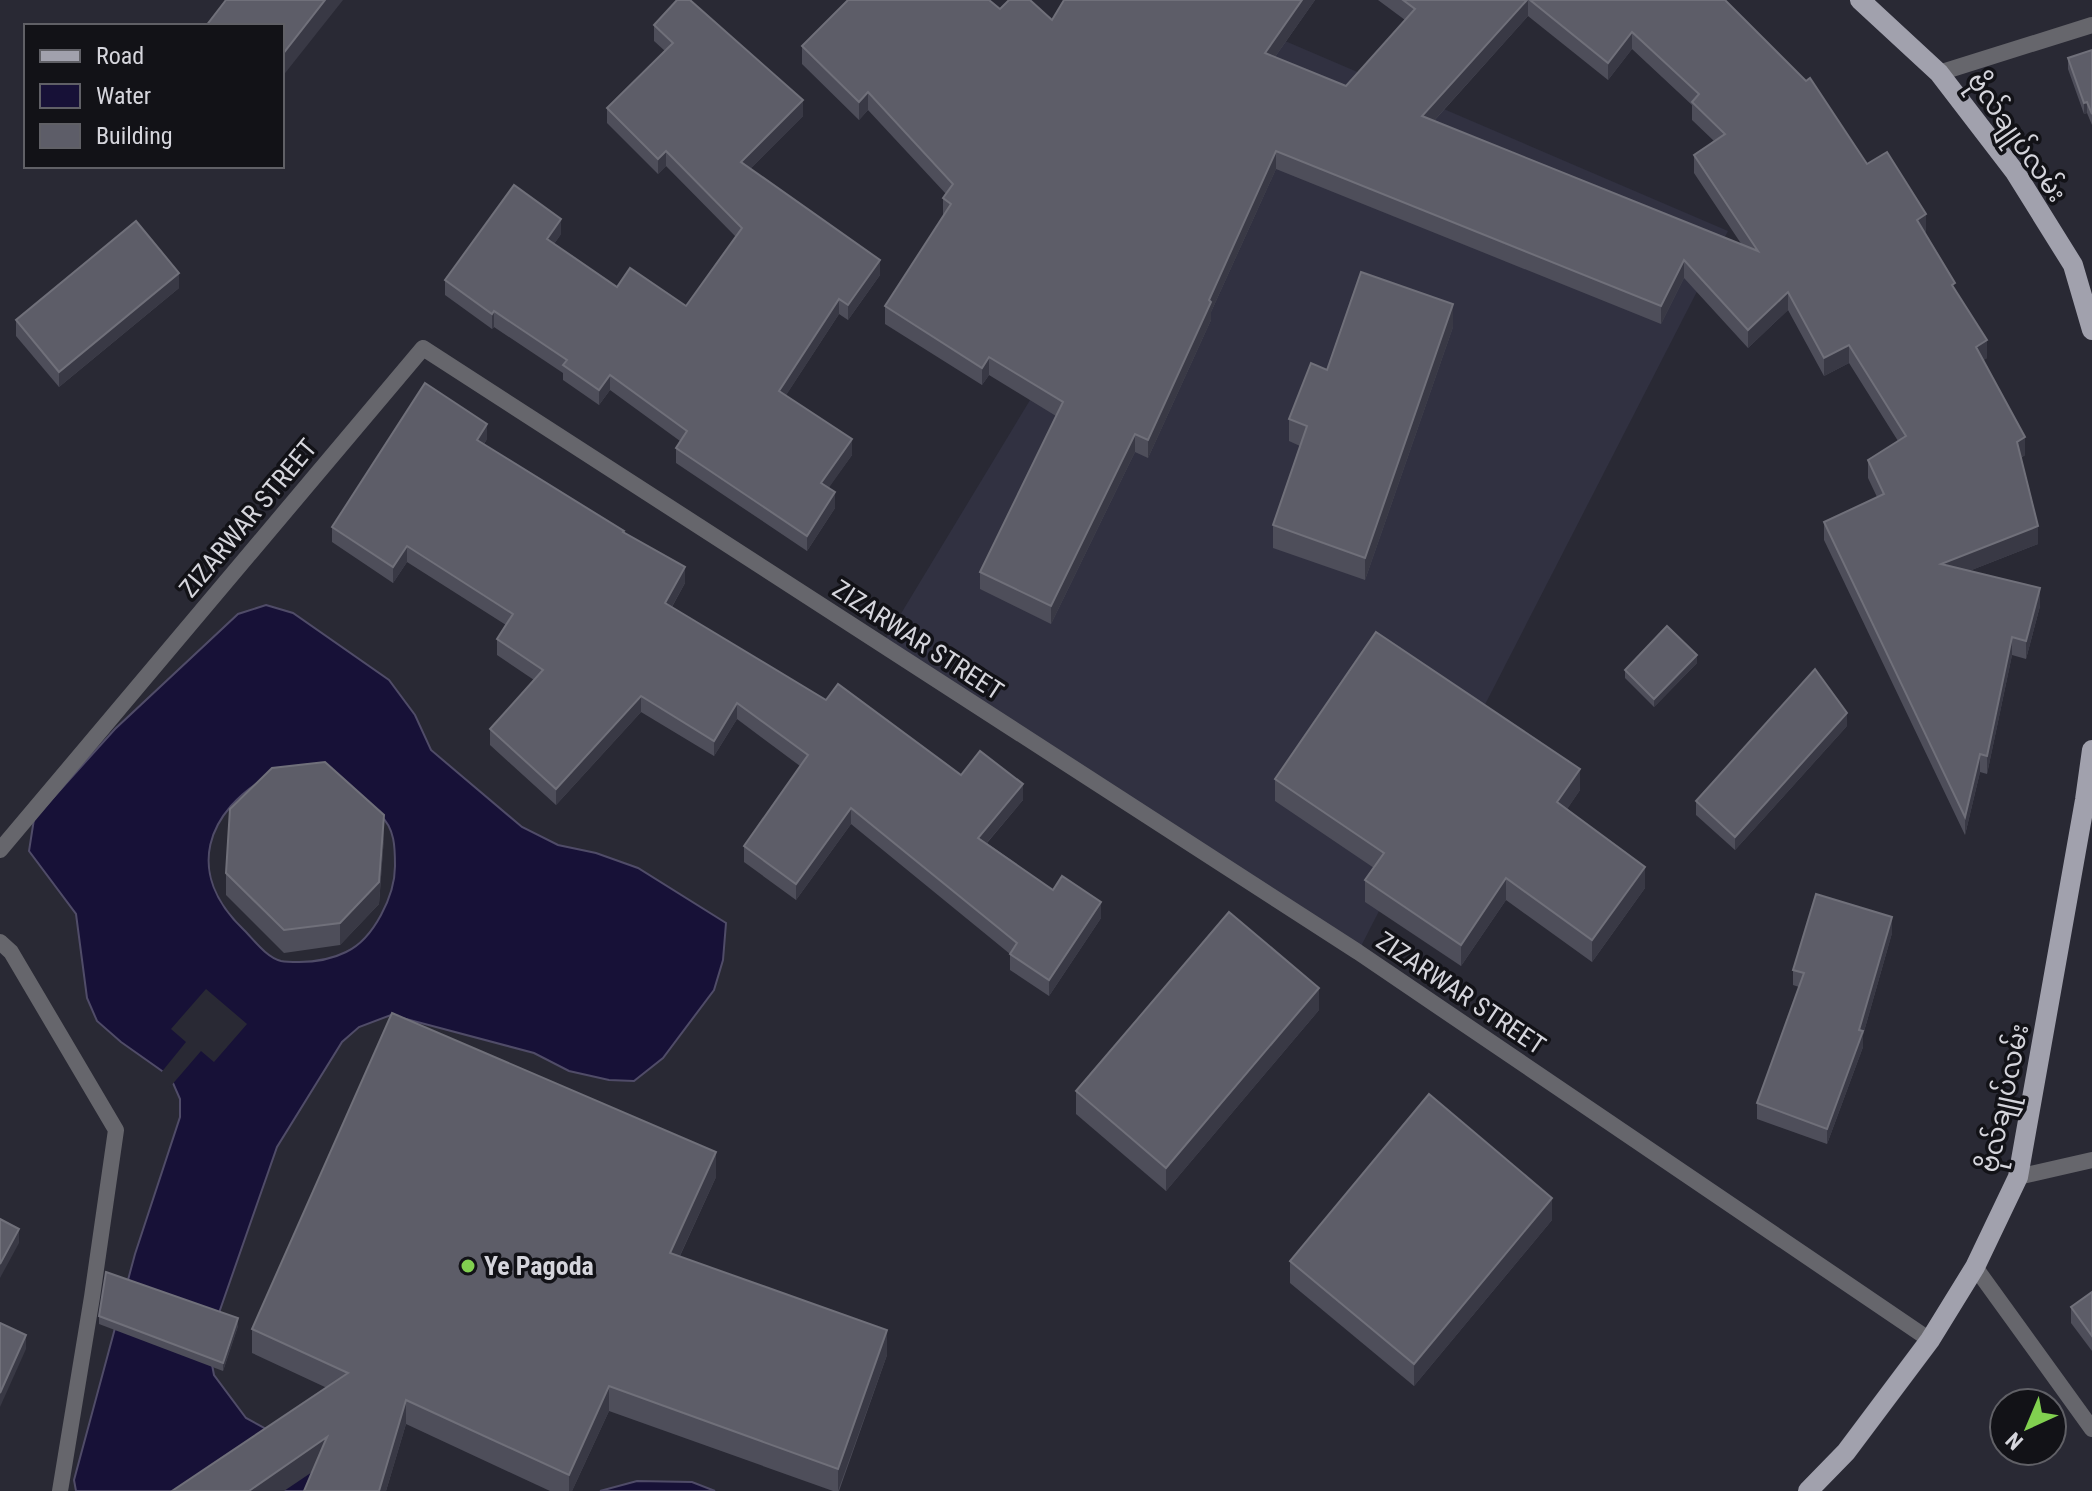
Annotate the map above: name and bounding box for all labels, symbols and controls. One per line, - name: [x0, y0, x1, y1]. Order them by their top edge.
- legend: [24, 24, 284, 168]
- text: Road: [96, 42, 144, 70]
- street label: ဗိုလ်ချုပ်လမ်း: [1956, 65, 2074, 211]
- text: Water: [96, 82, 151, 110]
- text: Building: [96, 122, 173, 150]
- street label: ZIZARWAR STREET: [173, 433, 323, 603]
- street label: ZIZARWAR STREET: [827, 574, 1009, 706]
- street label: ZIZARWAR STREET: [1371, 925, 1551, 1061]
- street label: ဗိုလ်ချုပ်လမ်း: [1972, 1020, 2040, 1176]
- place label: Ye Pagoda: [484, 1251, 594, 1281]
- marker: Ye Pagoda: [459, 1257, 477, 1275]
- north arrow: [1988, 1387, 2068, 1467]
- text: N: [2001, 1427, 2028, 1455]

